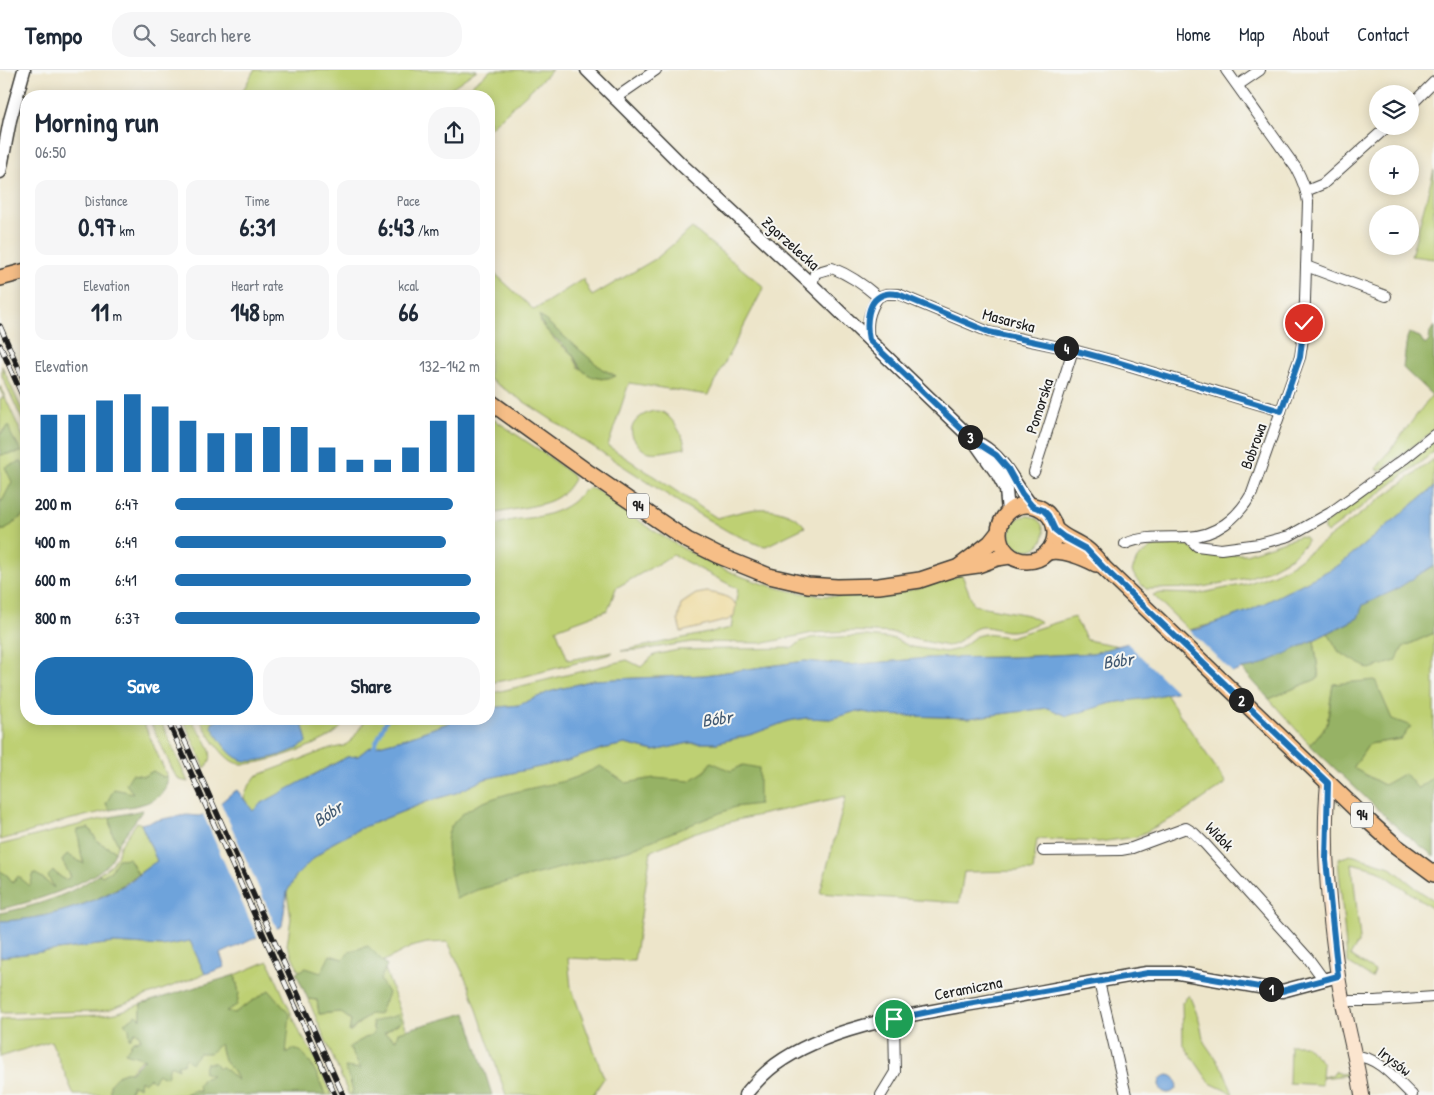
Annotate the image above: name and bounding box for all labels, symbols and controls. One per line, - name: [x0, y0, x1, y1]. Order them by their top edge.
- search box: [112, 12, 462, 57]
- text: Tempo: [25, 19, 82, 51]
- icon: search: [130, 21, 158, 49]
- text: Search here: [170, 22, 251, 48]
- text: Home: [1176, 22, 1211, 47]
- text: Map: [1239, 22, 1264, 47]
- text: About: [1292, 22, 1329, 47]
- text: Contact: [1357, 22, 1409, 47]
- map controls: [1369, 85, 1419, 255]
- button: layers: [1369, 85, 1419, 135]
- text: Morning run: [35, 103, 159, 141]
- button: share: [428, 107, 480, 159]
- text: 06:50: [35, 141, 66, 163]
- button: +: [1369, 145, 1419, 195]
- text: Distance: [85, 191, 128, 210]
- text: Time: [245, 191, 270, 210]
- text: Pace: [397, 191, 420, 210]
- button: −: [1369, 205, 1419, 255]
- text: 0.97: [78, 210, 116, 244]
- text: 6:31: [239, 210, 276, 244]
- text: 6:43: [378, 210, 414, 244]
- street label: Zgorzelecka: [757, 211, 825, 275]
- text: km: [116, 221, 135, 240]
- text: /km: [414, 221, 439, 240]
- text: Elevation: [83, 276, 130, 295]
- text: Heart rate: [231, 276, 284, 295]
- text: kcal: [398, 276, 419, 295]
- text: 11: [91, 295, 109, 329]
- text: 148: [231, 295, 260, 329]
- text: 66: [399, 295, 418, 329]
- street label: Masarska: [980, 302, 1038, 338]
- pin: [1283, 302, 1325, 344]
- text: m: [109, 306, 122, 325]
- text: bpm: [260, 306, 284, 325]
- icon: check: [1290, 309, 1318, 337]
- pin: 4: [1054, 336, 1078, 360]
- text: 4: [1064, 339, 1069, 358]
- text: Elevation: [35, 355, 88, 377]
- text: 132–142 m: [419, 355, 480, 377]
- street label: Pomorska: [1020, 376, 1058, 436]
- street label: Bobrowa: [1235, 420, 1271, 472]
- pin: 3: [958, 424, 982, 450]
- text: 3: [967, 428, 974, 447]
- text: 200 m: [35, 493, 71, 515]
- text: 6:47: [115, 493, 139, 515]
- road number: 94: [627, 494, 649, 518]
- text: 400 m: [35, 531, 70, 553]
- text: 6:49: [115, 531, 137, 553]
- text: 600 m: [35, 569, 70, 591]
- text: 6:41: [115, 569, 137, 591]
- text: 800 m: [35, 607, 71, 629]
- text: 6:37: [115, 607, 140, 629]
- water label: Bóbr: [1101, 646, 1137, 675]
- button: Save: [35, 657, 253, 715]
- button: Share: [263, 657, 480, 715]
- pin: 2: [1228, 688, 1254, 712]
- text: 2: [1238, 691, 1245, 710]
- water label: Bóbr: [700, 704, 736, 733]
- water label: Bóbr: [308, 794, 349, 832]
- road number: 94: [1351, 802, 1373, 828]
- street label: Widok: [1201, 817, 1240, 856]
- street label: Ceramiczna: [932, 971, 1004, 1005]
- pin: 1: [1258, 976, 1284, 1002]
- text: 1: [1269, 980, 1274, 999]
- pin: [873, 998, 915, 1040]
- icon: arrive: [880, 1005, 908, 1033]
- street label: Irysów: [1374, 1041, 1416, 1081]

